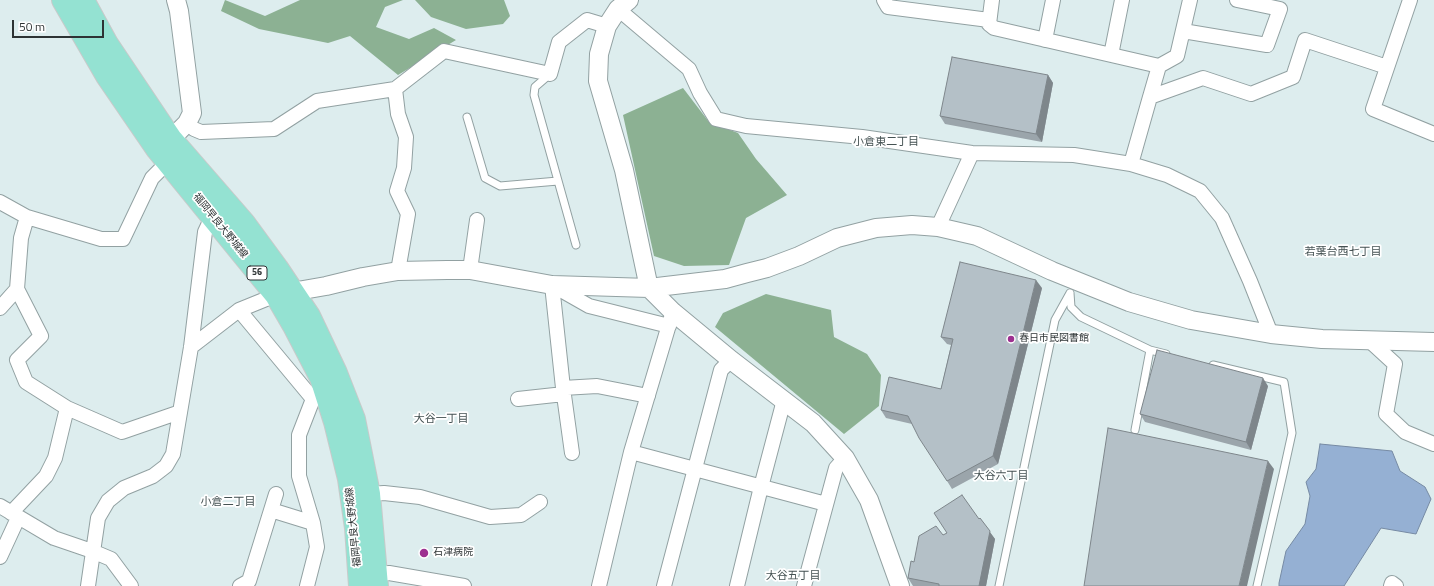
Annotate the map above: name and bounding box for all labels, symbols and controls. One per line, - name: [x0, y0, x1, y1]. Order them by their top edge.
- scale bar: [14, 12, 106, 38]
- text: 50 m: [19, 17, 45, 36]
- district label: 小倉東二丁目: [853, 135, 919, 149]
- street label: 福岡早良大野城線: [190, 191, 250, 261]
- district label: 若葉台西七丁目: [1305, 245, 1381, 259]
- road number: 56: [247, 266, 267, 280]
- place label: 春日市民図書館: [1019, 333, 1089, 345]
- marker: 春日市民図書館: [1006, 334, 1016, 344]
- district label: 大谷一丁目: [414, 412, 468, 426]
- district label: 大谷六丁目: [974, 469, 1028, 483]
- street label: 福岡早良大野城線: [344, 487, 364, 567]
- district label: 小倉二丁目: [201, 495, 255, 509]
- marker: 石津病院: [418, 547, 430, 559]
- place label: 石津病院: [433, 547, 473, 559]
- district label: 大谷五丁目: [766, 569, 820, 583]

